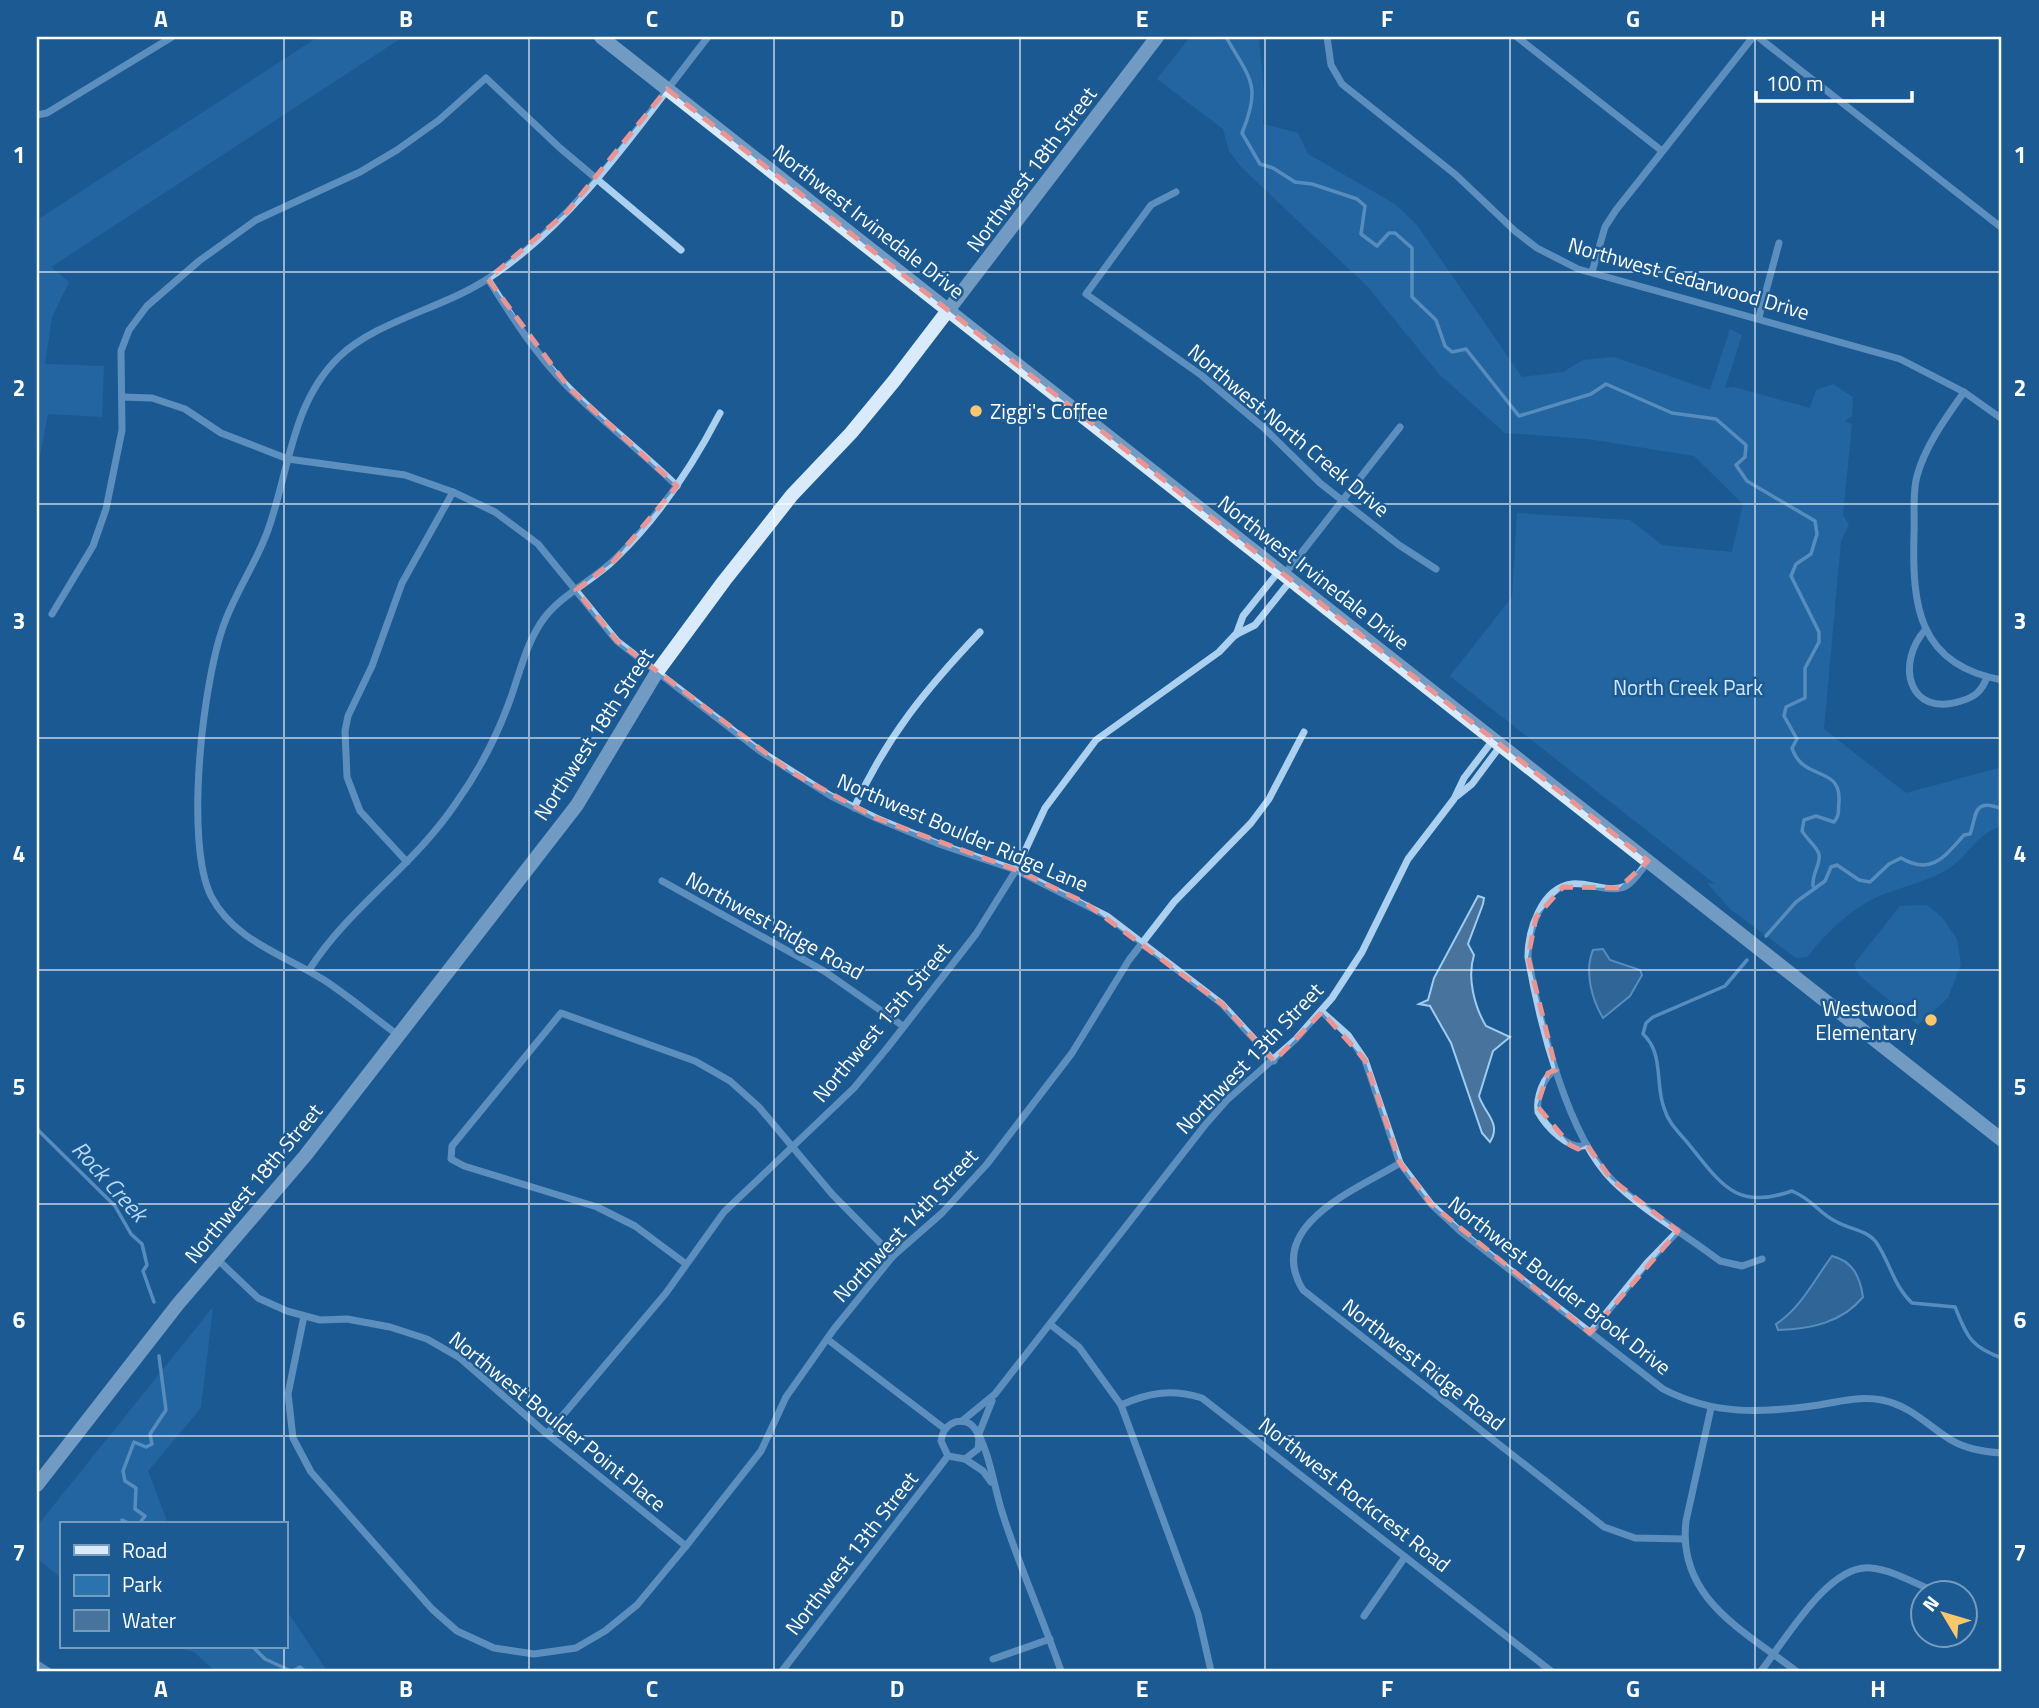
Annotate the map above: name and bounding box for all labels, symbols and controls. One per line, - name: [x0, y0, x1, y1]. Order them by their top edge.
- text: A: [154, 1, 168, 36]
- text: B: [399, 1, 413, 36]
- text: C: [646, 1, 658, 36]
- text: D: [890, 1, 904, 36]
- text: E: [1136, 1, 1148, 36]
- text: F: [1381, 1, 1393, 36]
- text: G: [1626, 1, 1640, 36]
- text: H: [1870, 1, 1886, 36]
- scale bar: [1756, 60, 1911, 104]
- text: 100 m: [1766, 67, 1823, 99]
- street label: Northwest 18th Street: [958, 79, 1104, 259]
- street label: Northwest Irvinedale Drive: [766, 136, 972, 306]
- text: 1: [13, 137, 25, 172]
- text: 1: [2014, 137, 2026, 172]
- street label: Northwest Cedarwood Drive: [1565, 228, 1813, 328]
- street label: Northwest North Creek Drive: [1181, 336, 1397, 524]
- text: 2: [13, 370, 25, 405]
- text: 2: [2014, 370, 2026, 405]
- place label: Ziggi's Coffee: [990, 395, 1108, 427]
- marker: Ziggi's Coffee: [968, 403, 984, 419]
- street label: Northwest Irvinedale Drive: [1211, 487, 1417, 657]
- text: 3: [13, 603, 25, 638]
- text: 3: [2014, 603, 2026, 638]
- street label: Northwest 18th Street: [525, 641, 661, 827]
- park label: North Creek Park: [1613, 671, 1763, 703]
- street label: Northwest Boulder Ridge Lane: [832, 765, 1094, 899]
- text: 4: [13, 836, 25, 871]
- text: 4: [2014, 836, 2026, 871]
- street label: Northwest Ridge Road: [680, 863, 870, 987]
- street label: Northwest 15th Street: [804, 935, 958, 1109]
- street label: Northwest 13th Street: [1168, 974, 1330, 1141]
- place label: Westwood Elementary: [1815, 992, 1917, 1048]
- marker: Westwood Elementary: [1923, 1012, 1939, 1028]
- text: 5: [13, 1069, 25, 1104]
- text: 5: [2014, 1069, 2026, 1104]
- street label: Northwest 18th Street: [176, 1096, 330, 1270]
- water label: Rock Creek: [64, 1133, 158, 1231]
- street label: Northwest 14th Street: [825, 1140, 985, 1309]
- street label: Northwest Boulder Brook Drive: [1442, 1188, 1678, 1382]
- street label: Northwest Ridge Road: [1336, 1290, 1512, 1438]
- text: 6: [13, 1302, 26, 1337]
- text: 6: [2014, 1302, 2027, 1337]
- street label: Northwest Boulder Point Place: [442, 1323, 674, 1519]
- street label: Northwest Rockcrest Road: [1252, 1409, 1458, 1579]
- street label: Northwest 13th Street: [777, 1464, 926, 1642]
- legend: [60, 1522, 287, 1648]
- text: Road: [122, 1534, 167, 1566]
- text: 7: [13, 1535, 25, 1570]
- text: 7: [2014, 1535, 2026, 1570]
- text: Park: [122, 1568, 162, 1600]
- north arrow: [1910, 1578, 1980, 1648]
- text: N: [1915, 1589, 1946, 1617]
- text: Water: [122, 1604, 176, 1636]
- text: A: [154, 1671, 168, 1706]
- text: B: [399, 1671, 413, 1706]
- text: C: [646, 1671, 658, 1706]
- text: D: [890, 1671, 904, 1706]
- text: E: [1136, 1671, 1148, 1706]
- text: F: [1381, 1671, 1393, 1706]
- text: G: [1626, 1671, 1640, 1706]
- text: H: [1870, 1671, 1886, 1706]

